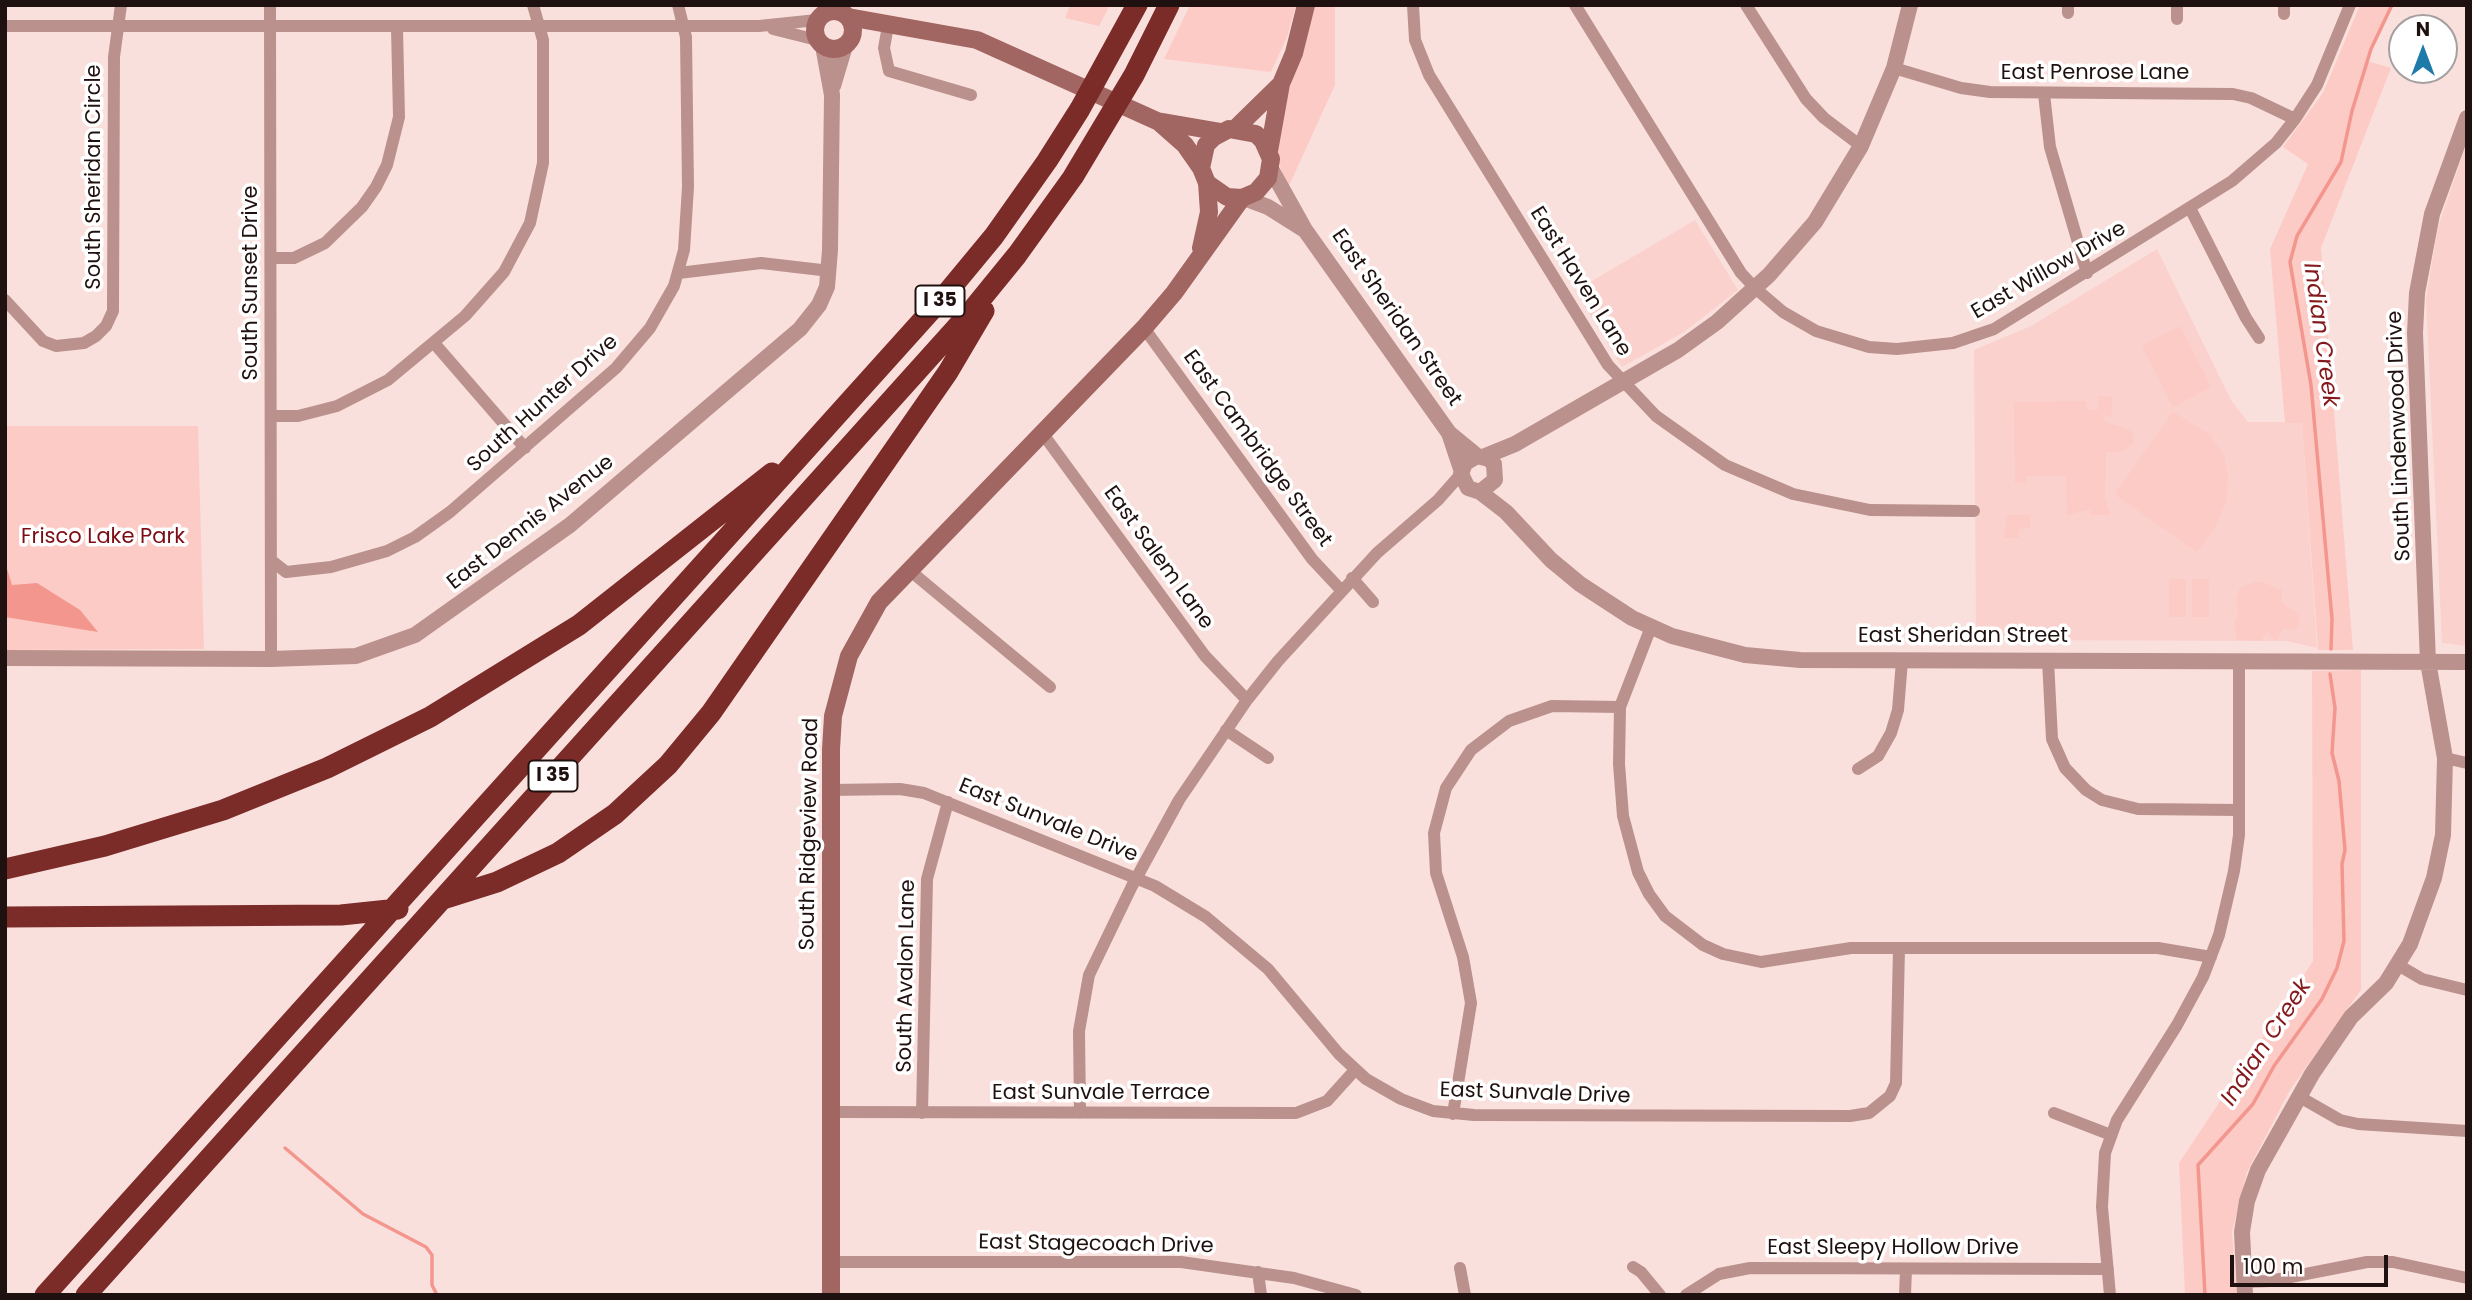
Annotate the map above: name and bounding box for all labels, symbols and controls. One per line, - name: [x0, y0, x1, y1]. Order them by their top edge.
- north arrow: [2388, 14, 2458, 84]
- text: N: [2416, 16, 2430, 43]
- street label: East Penrose Lane: [2001, 61, 2189, 87]
- street label: South Sheridan Circle: [82, 64, 108, 290]
- street label: South Sunset Drive: [239, 186, 265, 380]
- street label: East Haven Lane: [1524, 203, 1636, 361]
- street label: East Willow Drive: [1967, 217, 2131, 325]
- street label: East Sheridan Street: [1325, 225, 1467, 411]
- water label: Indian Creek: [2296, 261, 2344, 409]
- road number: I 35: [916, 286, 964, 316]
- street label: South Lindenwood Drive: [2383, 310, 2417, 562]
- street label: South Hunter Drive: [462, 330, 624, 478]
- street label: East Cambridge Street: [1177, 346, 1337, 552]
- street label: East Dennis Avenue: [443, 450, 619, 596]
- street label: East Salem Lane: [1098, 481, 1218, 635]
- park label: Frisco Lake Park: [21, 525, 185, 551]
- street label: East Sheridan Street: [1858, 624, 2068, 650]
- street label: South Ridgeview Road: [795, 717, 825, 951]
- road number: I 35: [528, 761, 578, 792]
- street label: East Sunvale Drive: [955, 774, 1141, 868]
- street label: South Avalon Lane: [893, 879, 921, 1073]
- water label: Indian Creek: [2216, 975, 2318, 1111]
- street label: East Sunvale Drive: [1439, 1078, 1631, 1110]
- street label: East Sunvale Terrace: [992, 1081, 1210, 1107]
- street label: East Stagecoach Drive: [978, 1230, 1214, 1260]
- street label: East Sleepy Hollow Drive: [1767, 1236, 2019, 1262]
- scale bar: [2234, 1240, 2392, 1284]
- text: 100 m: [2243, 1252, 2303, 1281]

